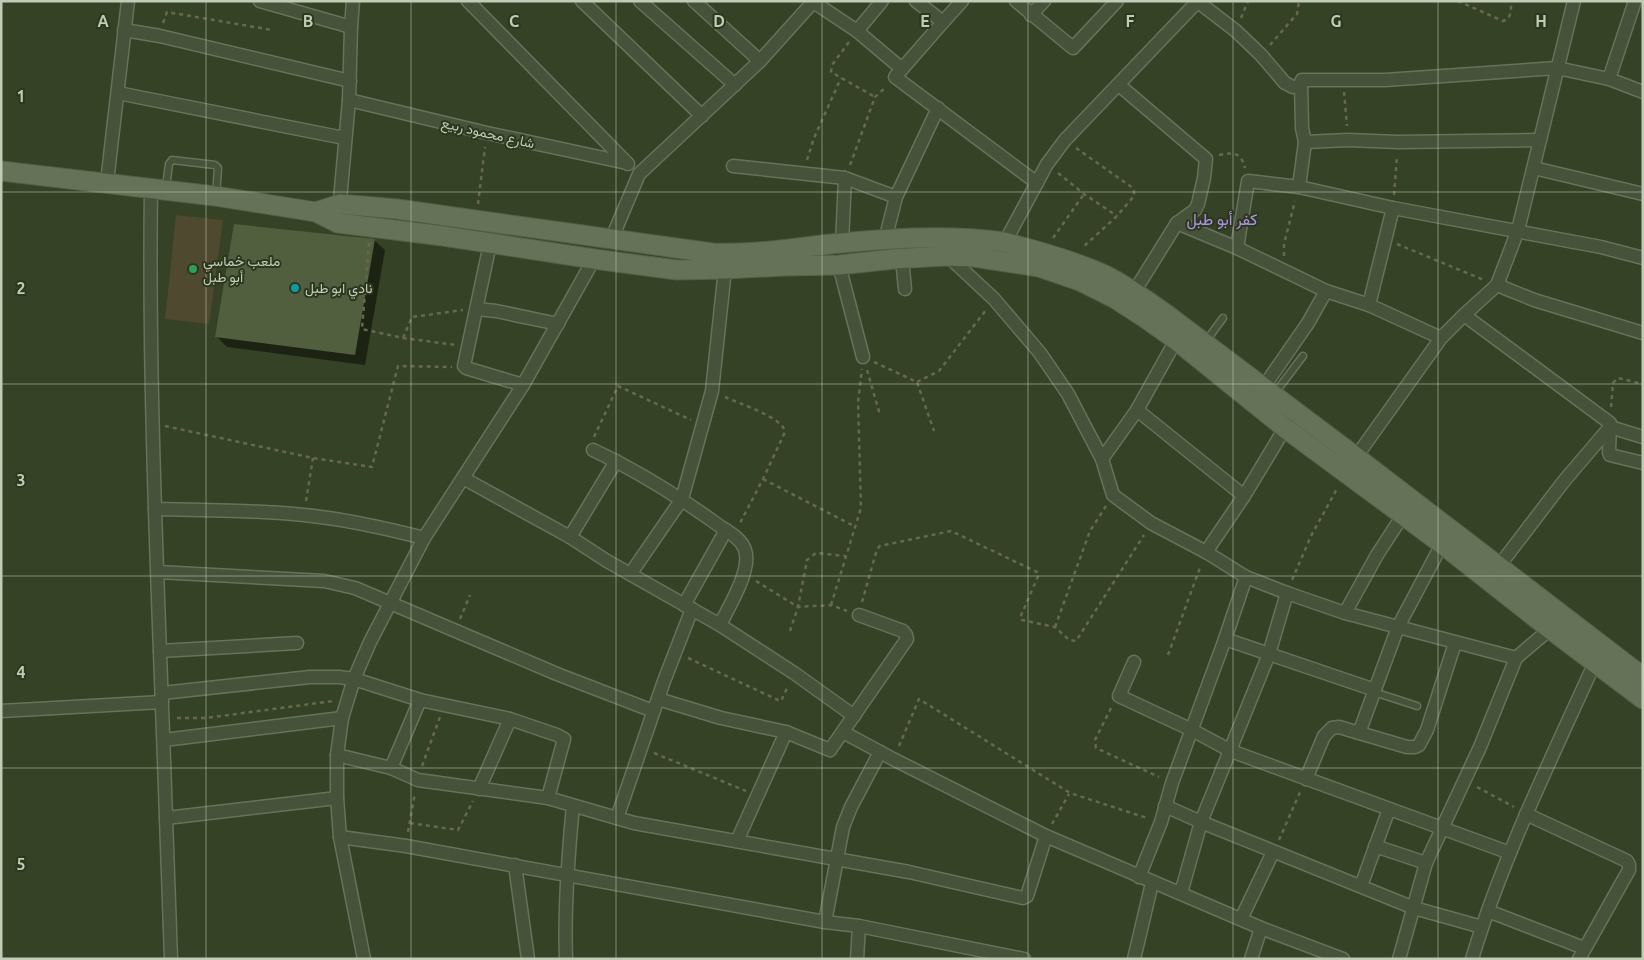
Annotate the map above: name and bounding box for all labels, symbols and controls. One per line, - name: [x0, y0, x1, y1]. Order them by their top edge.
- text: A: [97, 12, 109, 30]
- text: B: [303, 12, 313, 30]
- text: C: [509, 12, 519, 30]
- text: D: [713, 12, 725, 30]
- text: E: [920, 12, 930, 30]
- text: F: [1126, 12, 1135, 30]
- text: G: [1330, 12, 1342, 30]
- text: H: [1535, 12, 1547, 30]
- text: 1: [16, 87, 26, 105]
- street label: شارع محمود ربيع: [439, 114, 536, 154]
- district label: كفر أبو طبل: [1187, 210, 1257, 230]
- place label: ملعب خماسي أبو طبل: [203, 253, 280, 286]
- marker: ملعب خماسي أبو طبل: [187, 263, 199, 275]
- text: 2: [16, 279, 26, 297]
- place label: نادي ابو طبل: [305, 280, 373, 300]
- marker: نادي ابو طبل: [289, 282, 301, 294]
- text: 3: [16, 471, 26, 489]
- text: 4: [16, 663, 26, 681]
- text: 5: [16, 855, 26, 873]

